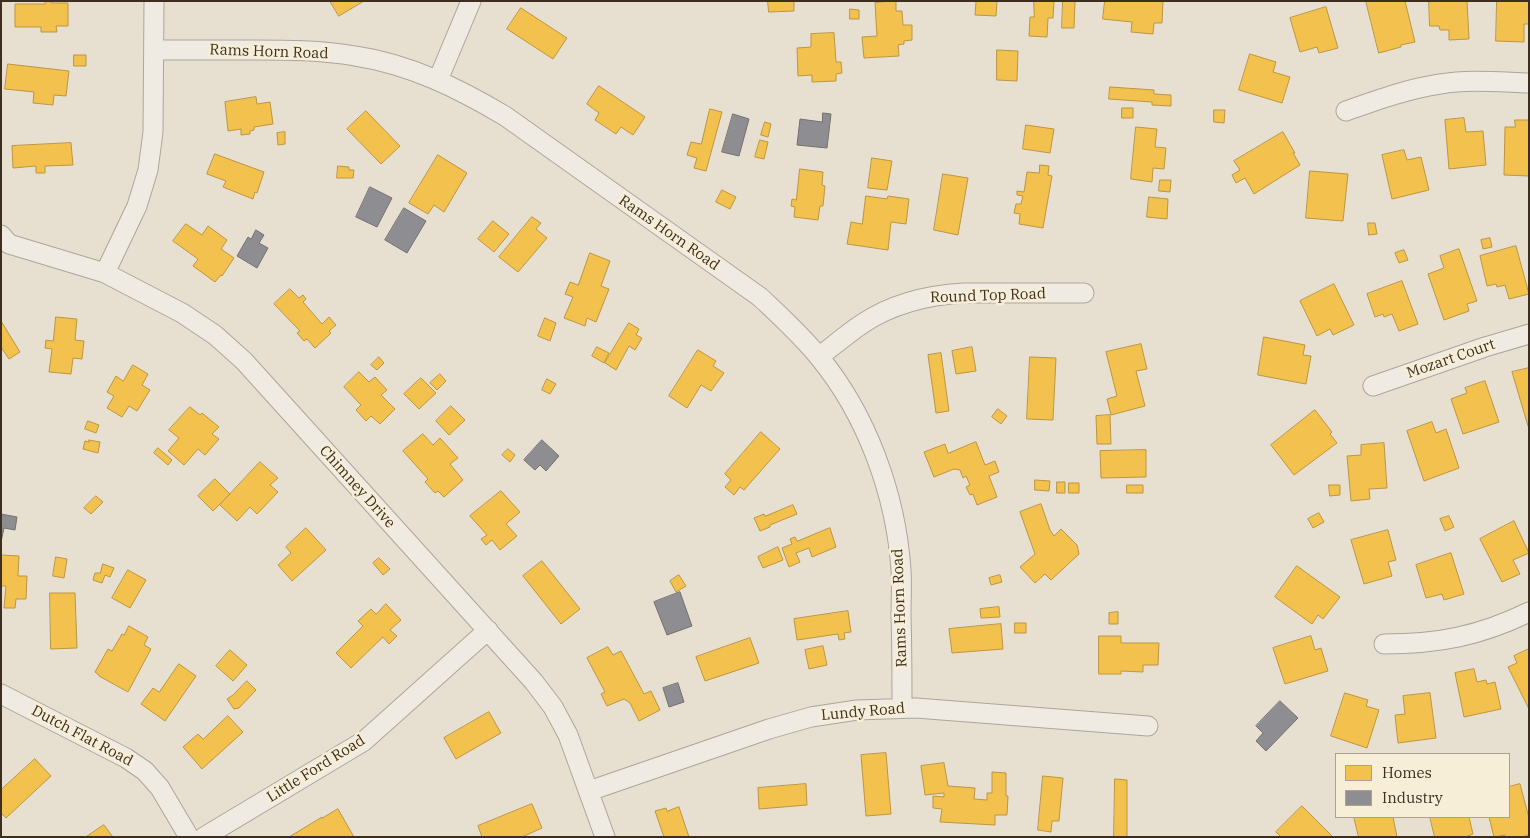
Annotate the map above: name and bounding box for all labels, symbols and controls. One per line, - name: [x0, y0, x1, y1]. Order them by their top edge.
- street label: Rams Horn Road: [209, 41, 329, 63]
- street label: Rams Horn Road: [615, 191, 723, 275]
- street label: Round Top Road: [930, 285, 1046, 307]
- street label: Mozart Court: [1404, 335, 1498, 383]
- street label: Chimney Drive: [315, 442, 399, 532]
- street label: Rams Horn Road: [889, 548, 911, 668]
- street label: Lundy Road: [820, 699, 906, 725]
- street label: Dutch Flat Road: [28, 702, 136, 770]
- street label: Little Ford Road: [264, 732, 368, 806]
- legend: [1335, 753, 1510, 818]
- text: Homes: [1382, 763, 1432, 782]
- text: Industry: [1382, 788, 1443, 807]

